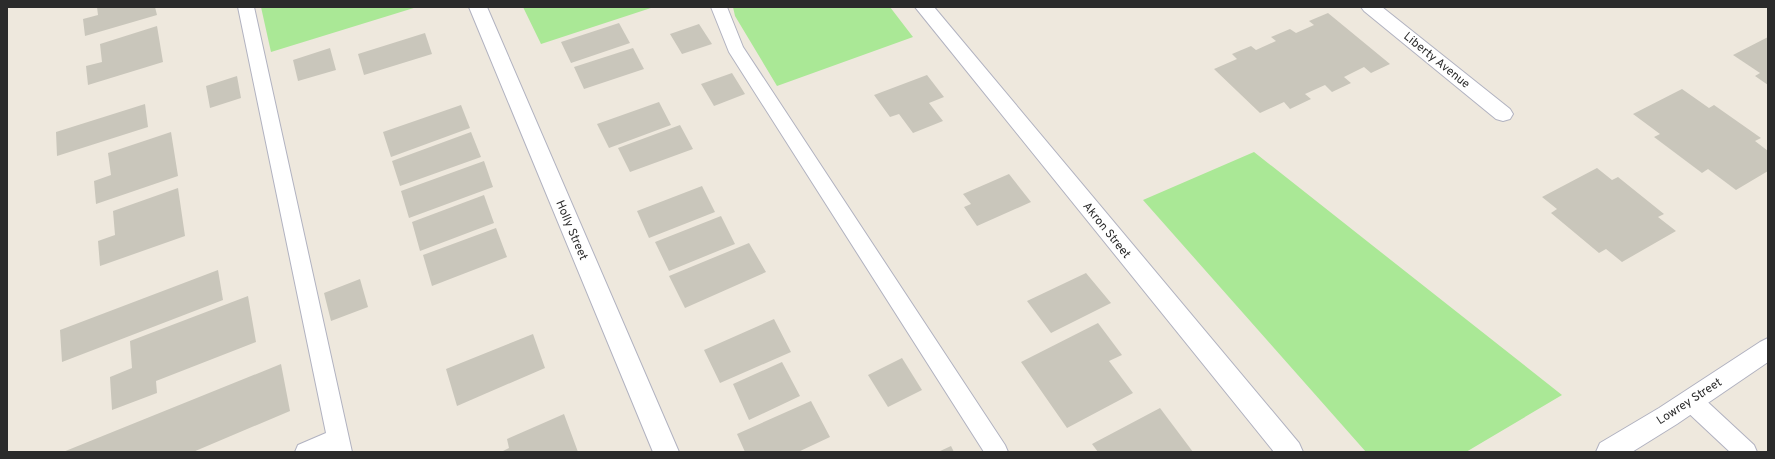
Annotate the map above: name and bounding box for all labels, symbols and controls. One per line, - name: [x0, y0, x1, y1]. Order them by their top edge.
- street label: Liberty Avenue: [1400, 29, 1473, 93]
- street label: Holly Street: [551, 198, 591, 263]
- street label: Akron Street: [1079, 199, 1134, 262]
- street label: Lowrey Street: [1654, 375, 1725, 429]

